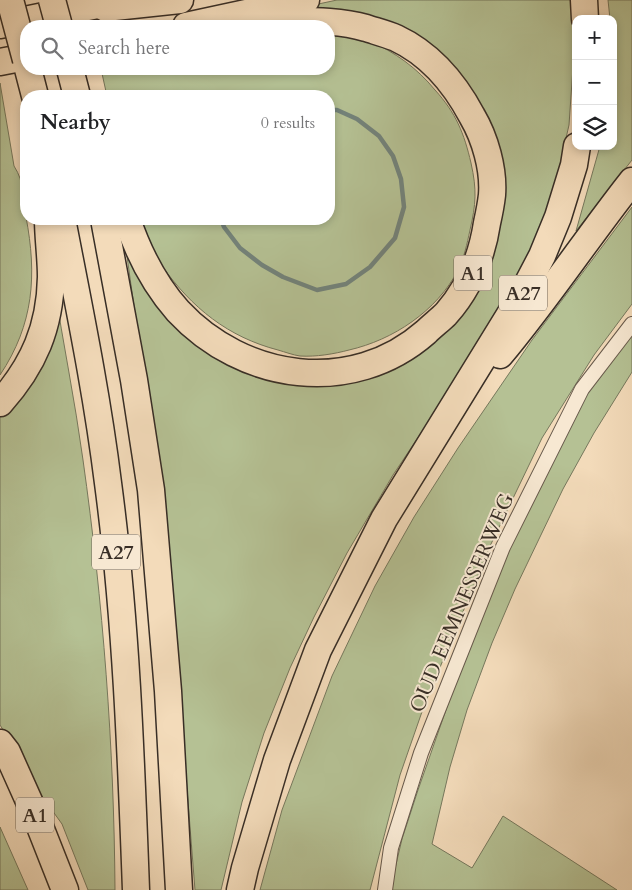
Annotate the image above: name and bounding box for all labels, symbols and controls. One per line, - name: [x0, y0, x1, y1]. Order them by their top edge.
- map controls: [572, 15, 617, 150]
- button: +: [572, 15, 617, 60]
- search box: [20, 20, 335, 75]
- icon: search: [38, 34, 66, 62]
- text: Search here: [78, 35, 170, 61]
- button: −: [572, 60, 617, 105]
- button: layers: [572, 105, 617, 150]
- text: Nearby: [40, 108, 111, 137]
- text: 0 results: [261, 112, 315, 134]
- road number: A1: [454, 256, 492, 290]
- road number: A27: [499, 276, 547, 310]
- street label: OUD EEMNESSERWEG: [403, 488, 522, 717]
- road number: A27: [92, 534, 140, 570]
- road number: A1: [16, 798, 54, 832]

